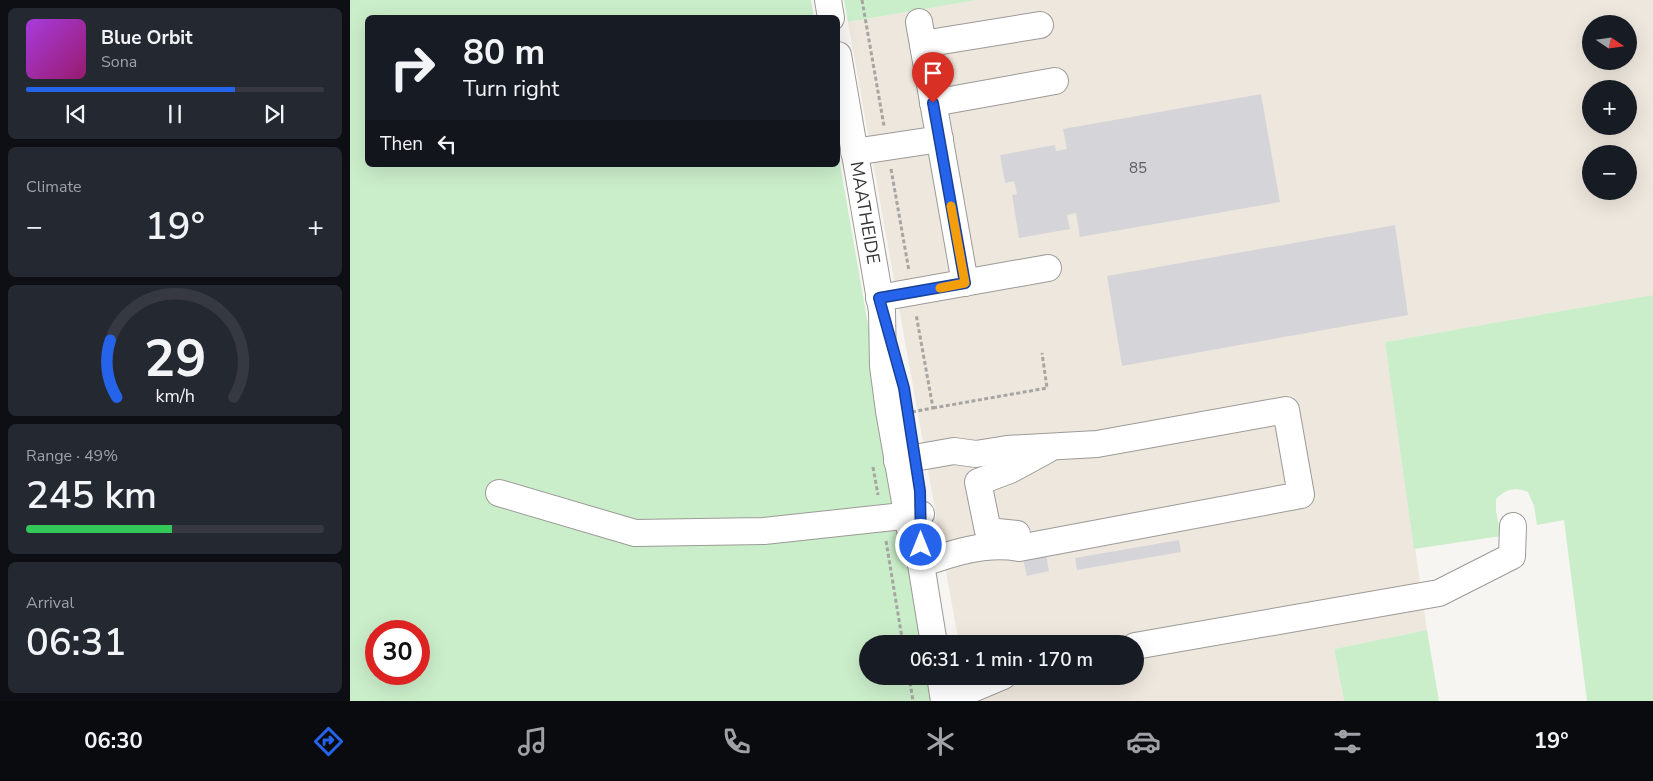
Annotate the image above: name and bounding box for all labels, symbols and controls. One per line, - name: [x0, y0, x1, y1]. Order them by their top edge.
- north arrow: [1582, 15, 1638, 70]
- map controls: [1582, 15, 1637, 200]
- text: Blue Orbit: [101, 25, 192, 51]
- text: 80 m: [463, 29, 545, 76]
- icon: right: [380, 35, 445, 100]
- text: Sona: [101, 51, 137, 73]
- pin: [912, 52, 954, 103]
- icon: arrive: [919, 59, 947, 87]
- text: Turn right: [463, 74, 559, 104]
- button: +: [1582, 80, 1637, 135]
- icon: previous: [62, 100, 90, 128]
- icon: pause: [161, 100, 189, 128]
- icon: next: [260, 100, 288, 128]
- icon: left: [433, 130, 461, 158]
- text: Then: [380, 131, 423, 157]
- button: −: [1582, 145, 1637, 200]
- house number: 85: [1129, 158, 1147, 178]
- street label: MAATHEIDE: [844, 160, 886, 266]
- text: Climate: [26, 176, 81, 198]
- text: 19°: [145, 201, 205, 252]
- text: −: [26, 208, 43, 246]
- text: +: [307, 208, 324, 246]
- text: 29: [144, 323, 206, 394]
- text: km/h: [155, 384, 195, 408]
- text: Range · 49%: [26, 445, 118, 467]
- text: 245 km: [26, 470, 157, 521]
- position arrow: [894, 518, 946, 570]
- text: Arrival: [26, 592, 74, 614]
- text: 06:31: [26, 617, 126, 668]
- speed limit sign: 30: [365, 620, 430, 685]
- text: 06:31 · 1 min · 170 m: [910, 647, 1093, 673]
- icon: directions: [311, 724, 346, 759]
- icon: music: [515, 724, 550, 759]
- icon: phone: [719, 724, 754, 759]
- icon: climate: [923, 724, 958, 759]
- icon: car: [1126, 724, 1161, 759]
- icon: filters: [1330, 724, 1365, 759]
- text: 06:30: [84, 726, 143, 756]
- text: 19°: [1534, 726, 1569, 756]

